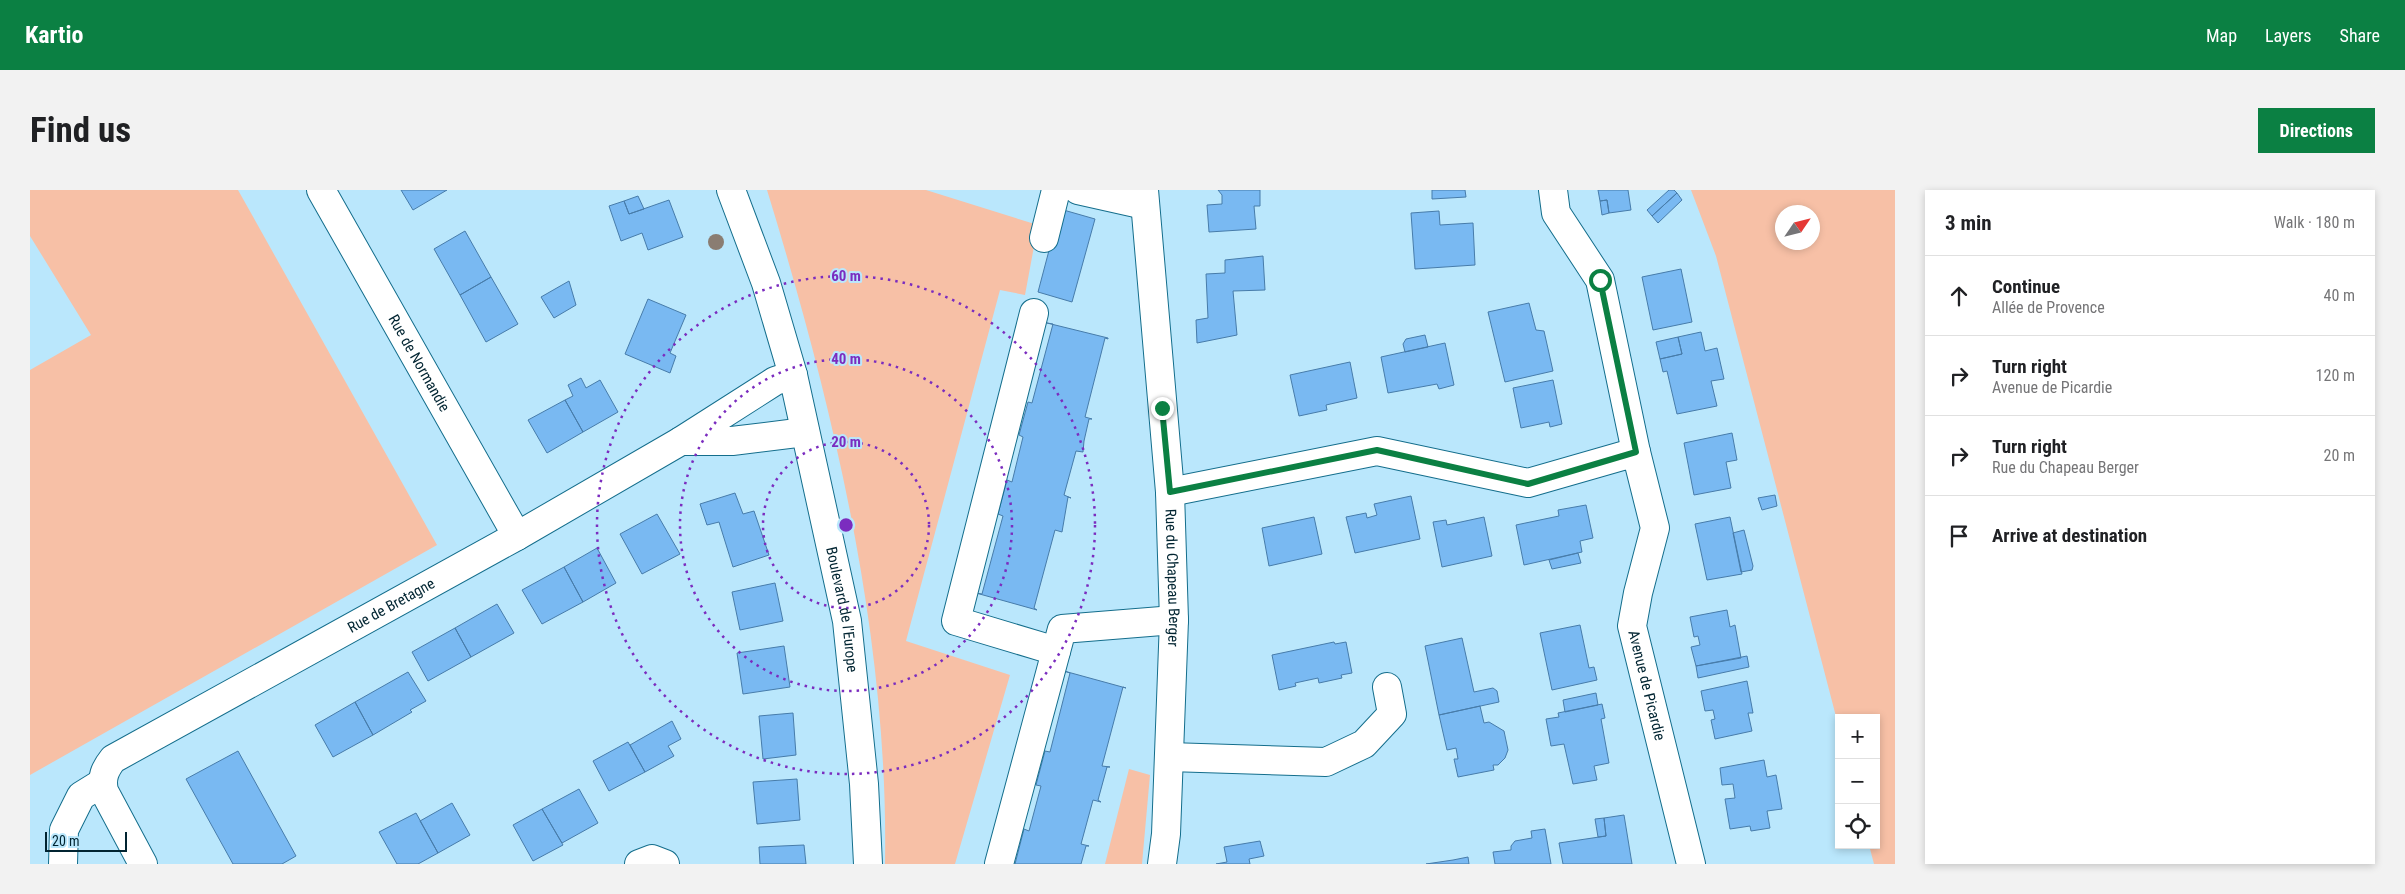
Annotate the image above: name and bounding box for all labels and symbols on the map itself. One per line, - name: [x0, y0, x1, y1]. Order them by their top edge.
- north arrow: [1775, 205, 1820, 250]
- text: 60 m: [831, 267, 861, 285]
- route start: [1589, 269, 1612, 292]
- street label: Rue de Normandie: [384, 311, 454, 415]
- text: 40 m: [831, 350, 861, 368]
- route end: [1151, 397, 1174, 420]
- text: 20 m: [831, 433, 861, 451]
- street label: Rue du Chapeau Berger: [1162, 509, 1183, 647]
- centre of rings: [837, 516, 855, 534]
- street label: Boulevard de l'Europe: [822, 545, 861, 673]
- street label: Rue de Bretagne: [344, 574, 438, 637]
- street label: Avenue de Picardie: [1624, 628, 1669, 742]
- scale bar: [45, 829, 128, 852]

